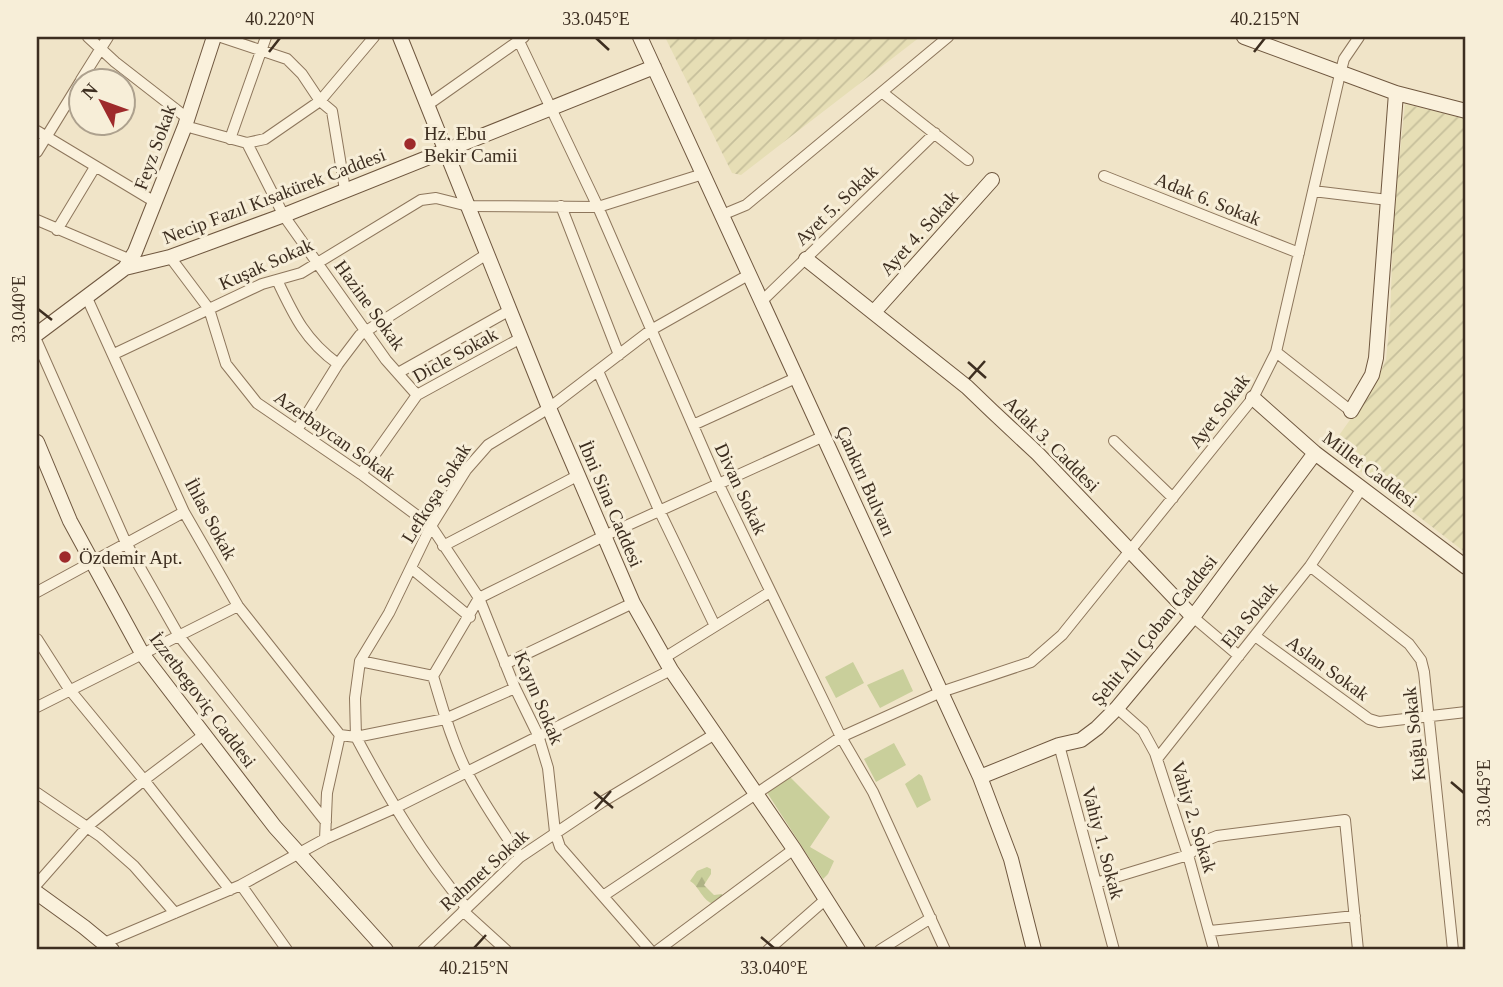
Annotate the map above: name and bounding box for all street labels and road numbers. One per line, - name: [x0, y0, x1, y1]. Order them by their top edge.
- street label: Feyz Sokak: [130, 101, 180, 192]
- street label: Necip Fazıl Kısakürek Caddesi: [160, 144, 388, 248]
- street label: Ayet 5. Sokak: [790, 160, 882, 250]
- street label: Adak 6. Sokak: [1152, 168, 1265, 230]
- street label: Ayet 4. Sokak: [876, 186, 963, 280]
- street label: Kuşak Sokak: [216, 234, 317, 294]
- street label: Hazine Sokak: [330, 256, 410, 354]
- street label: Dicle Sokak: [409, 323, 501, 387]
- street label: Ayet Sokak: [1184, 369, 1254, 452]
- street label: Azerbaycan Sokak: [270, 386, 400, 486]
- street label: Adak 3. Caddesi: [1000, 392, 1104, 496]
- street label: Çankırı Bulvarı: [832, 422, 900, 540]
- street label: Millet Caddesi: [1319, 427, 1421, 511]
- street label: İbni Sina Caddesi: [575, 438, 647, 570]
- street label: Lefkoşa Sokak: [397, 439, 475, 547]
- street label: Divan Sokak: [711, 440, 772, 539]
- street label: İhlas Sokak: [181, 475, 241, 564]
- street label: Şehit Ali Çoban Caddesi: [1087, 551, 1221, 709]
- street label: Ela Sokak: [1216, 578, 1282, 652]
- street label: İzzetbegoviç Caddesi: [146, 629, 260, 771]
- street label: Aslan Sokak: [1283, 631, 1374, 705]
- street label: Kayın Sokak: [510, 648, 568, 748]
- street label: Kuğu Sokak: [1399, 685, 1429, 782]
- street label: Vahiy 2. Sokak: [1167, 759, 1221, 876]
- street label: Vahiy 1. Sokak: [1078, 784, 1128, 902]
- street label: Rahmet Sokak: [436, 825, 533, 915]

